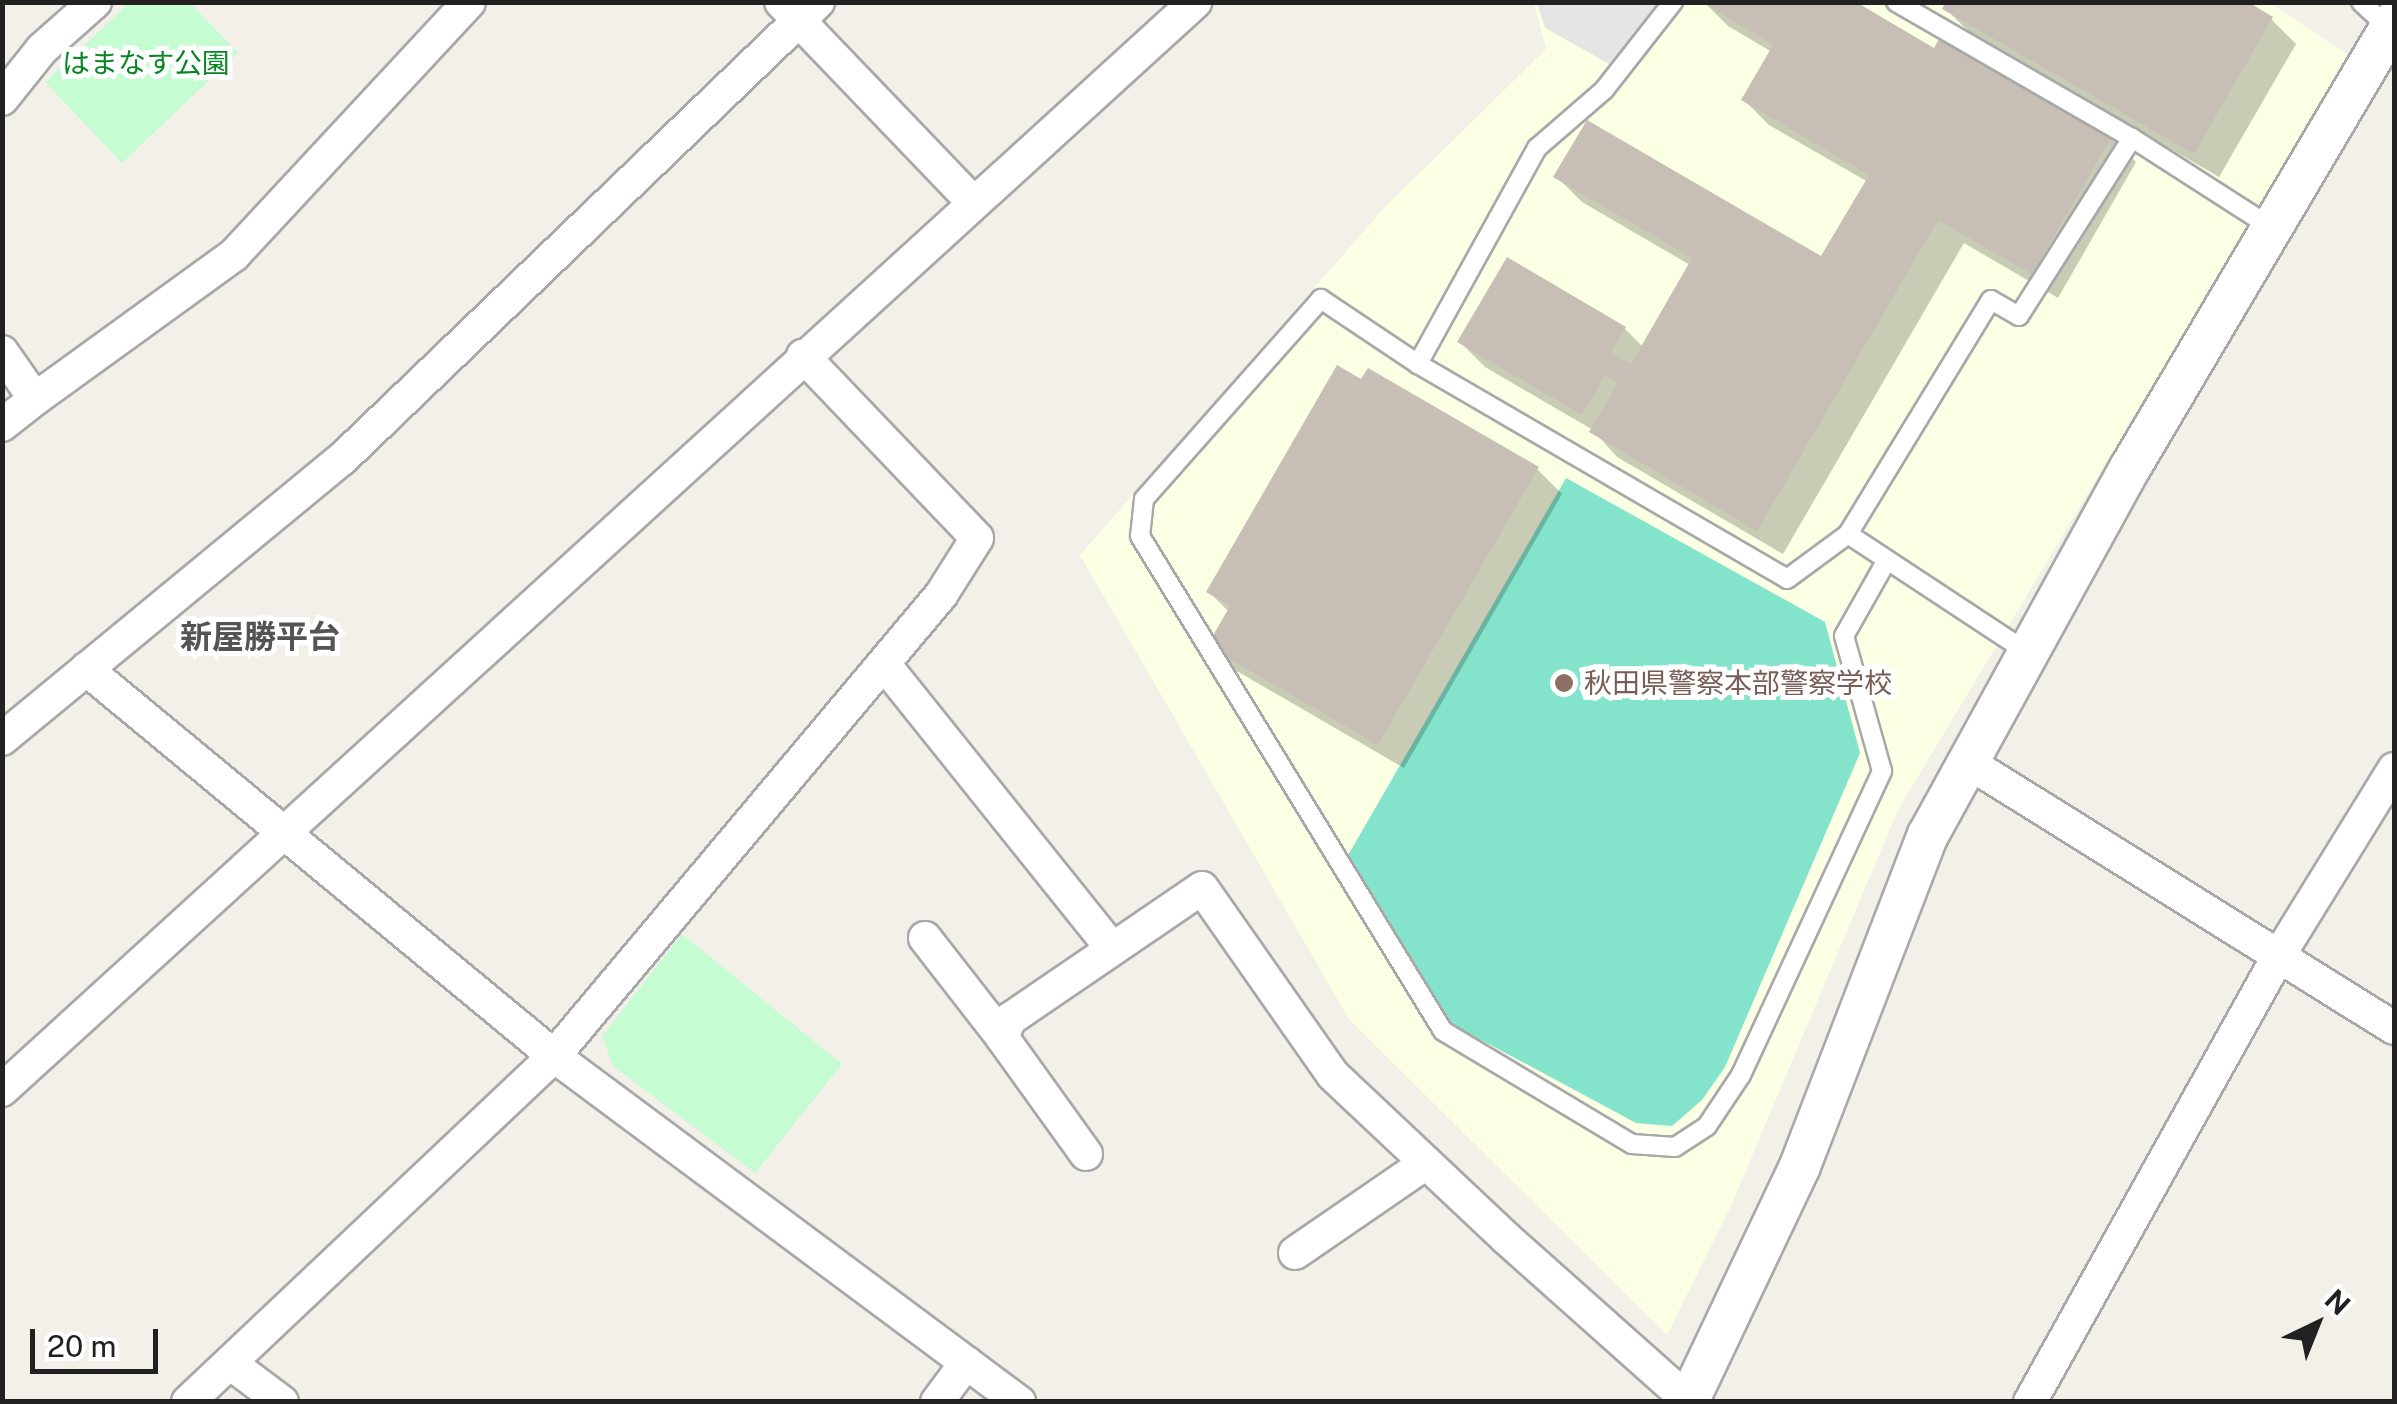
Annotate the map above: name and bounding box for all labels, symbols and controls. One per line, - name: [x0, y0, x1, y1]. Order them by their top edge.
- park label: はまなす公園: [62, 46, 230, 80]
- district label: 新屋勝平台: [180, 618, 340, 656]
- place label: 秋田県警察本部警察学校: [1584, 666, 1892, 700]
- marker: 秋田県警察本部警察学校: [1553, 672, 1575, 694]
- north arrow: [2267, 1274, 2367, 1374]
- text: N: [2319, 1282, 2357, 1321]
- scale bar: [35, 1309, 162, 1371]
- text: 20 m: [47, 1328, 116, 1364]

